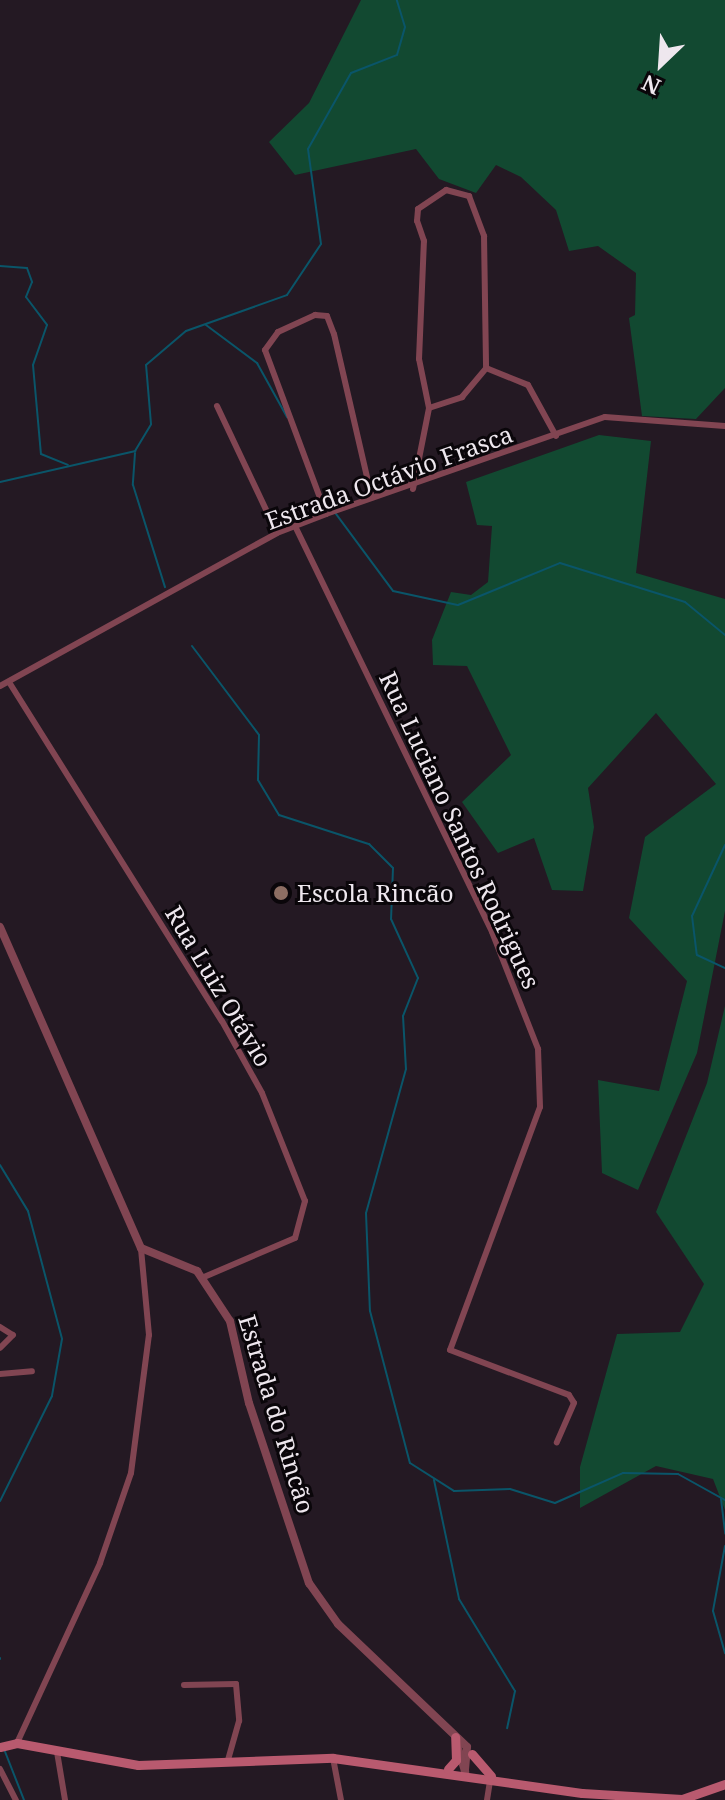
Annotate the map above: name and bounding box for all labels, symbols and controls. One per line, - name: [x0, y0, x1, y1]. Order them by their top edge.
- north arrow: [621, 24, 701, 104]
- text: N: [637, 68, 665, 103]
- street label: Estrada Octávio Frasca: [261, 419, 517, 535]
- street label: Rua Luciano Santos Rodrigues: [374, 667, 546, 993]
- place label: Escola Rincão: [297, 879, 454, 907]
- marker: Escola Rincão: [272, 884, 290, 902]
- street label: Rua Luiz Otávio: [160, 900, 278, 1072]
- street label: Estrada do Rincão: [233, 1311, 321, 1517]

